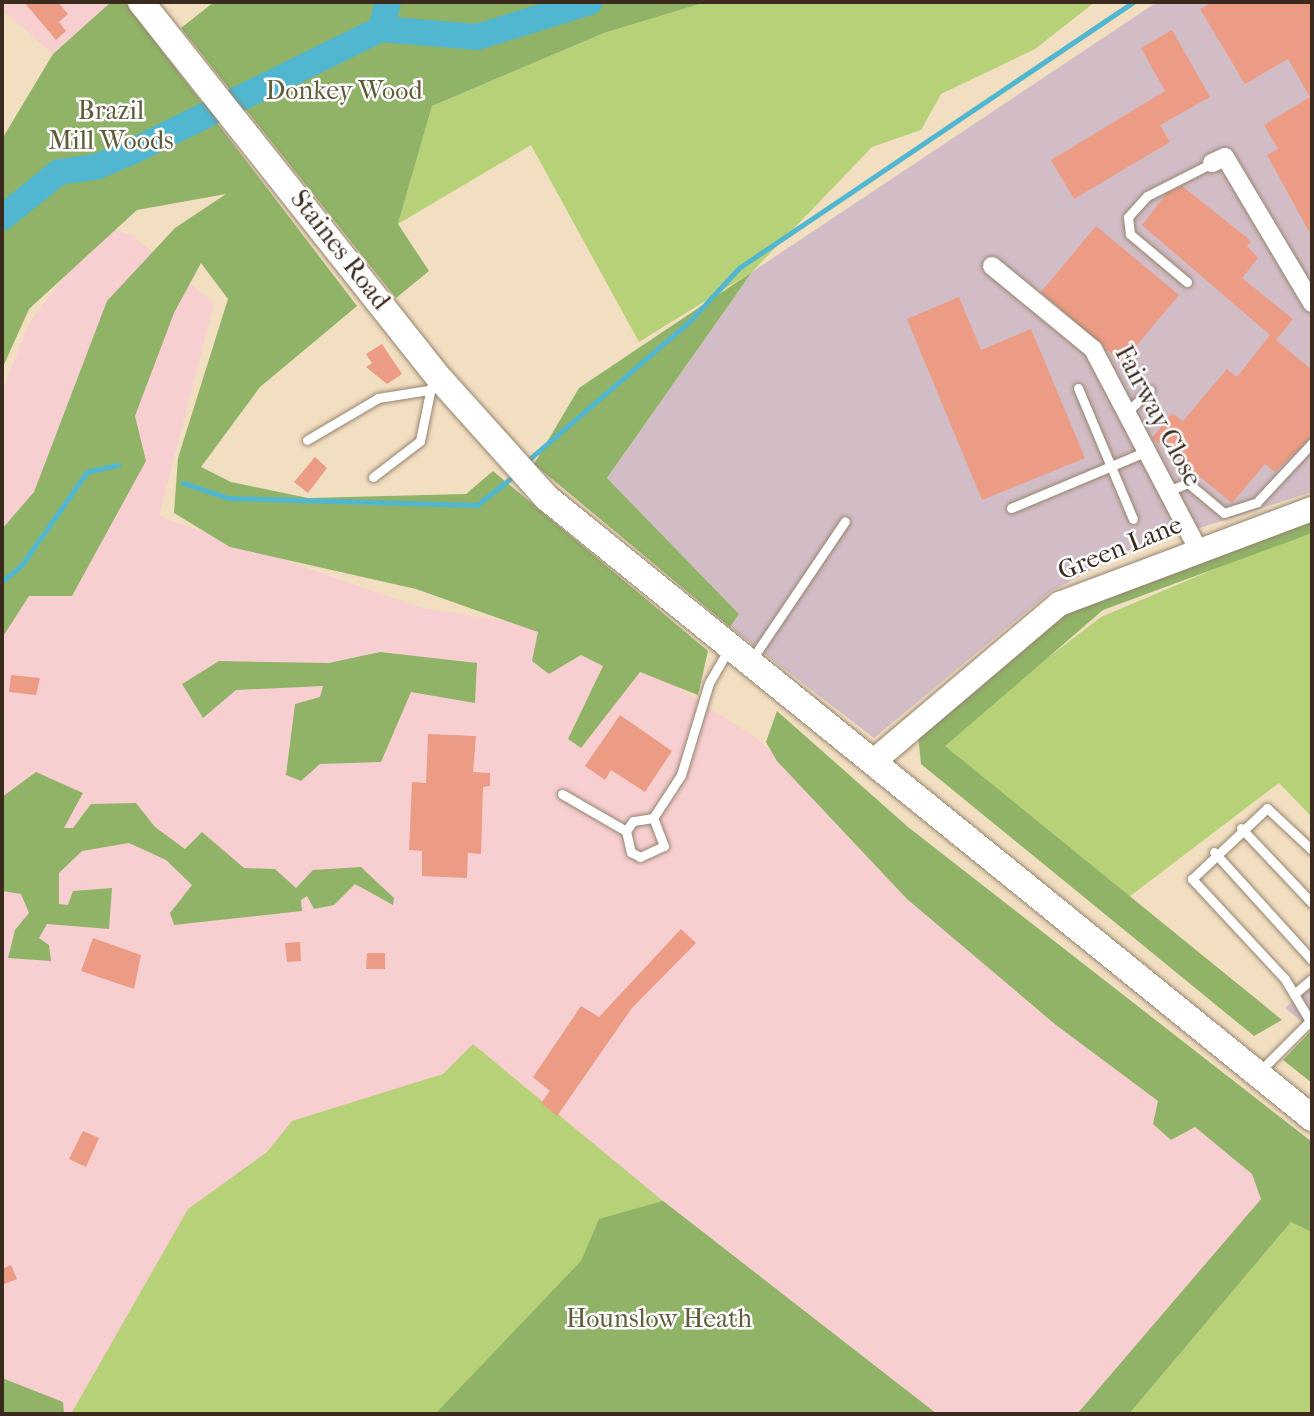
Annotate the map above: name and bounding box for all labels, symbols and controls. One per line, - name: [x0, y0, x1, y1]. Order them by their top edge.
- park label: Donkey Wood: [265, 75, 423, 107]
- park label: Brazil Mill Woods: [48, 95, 174, 156]
- street label: Staines Road: [284, 184, 396, 316]
- street label: Fairway Close: [1108, 340, 1208, 492]
- street label: Green Lane: [1053, 509, 1187, 587]
- park label: Hounslow Heath: [566, 1303, 752, 1335]

